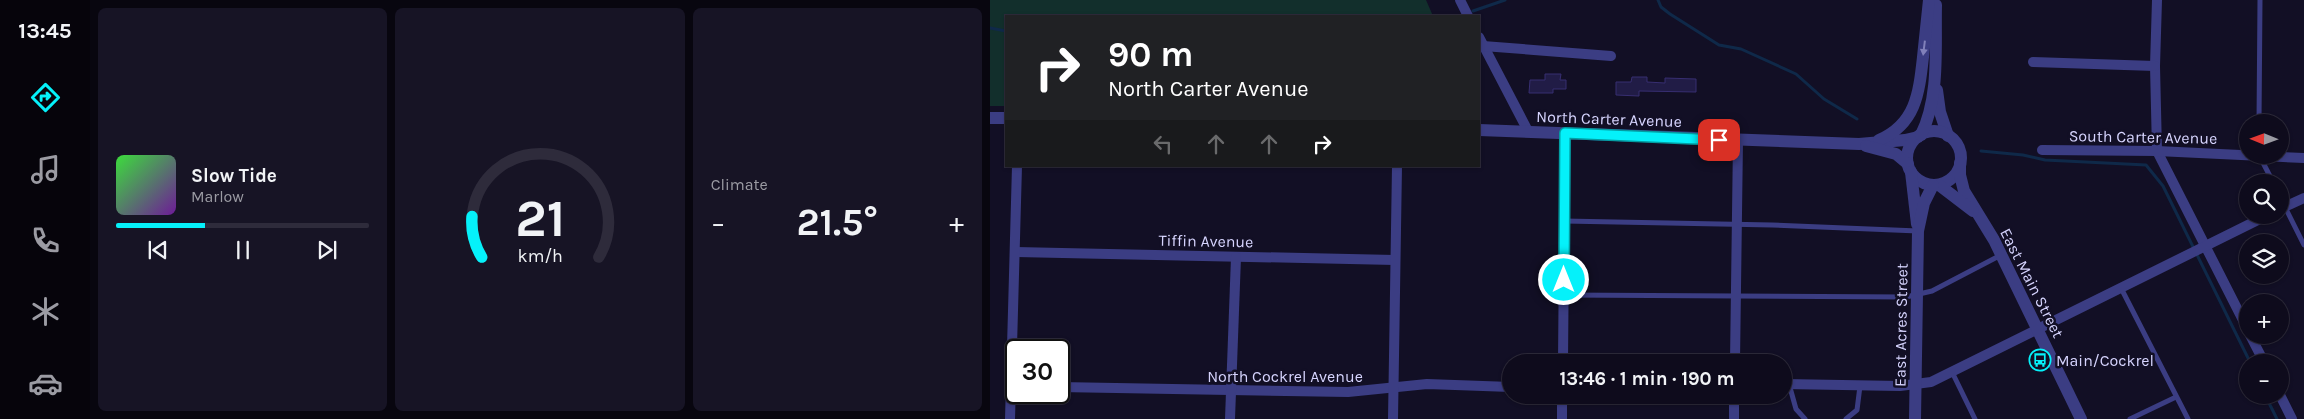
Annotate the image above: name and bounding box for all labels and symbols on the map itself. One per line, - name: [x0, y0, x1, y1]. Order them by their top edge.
- one-way arrow: [1920, 41, 1928, 57]
- street label: North Carter Avenue: [1536, 107, 1682, 131]
- north arrow: [2239, 114, 2289, 164]
- pin: [1698, 119, 1740, 161]
- street label: South Carter Avenue: [2069, 126, 2217, 148]
- street label: East Main Street: [1996, 225, 2068, 341]
- street label: Tiffin Avenue: [1159, 231, 1253, 251]
- position arrow: [1537, 253, 1589, 305]
- street label: East Acres Street: [1890, 263, 1912, 387]
- speed limit sign: 30: [1005, 339, 1070, 404]
- bus stop icon: Main/Cockrel: [2028, 348, 2052, 372]
- place label: Main/Cockrel: [2056, 351, 2154, 370]
- street label: North Cockrel Avenue: [1207, 367, 1363, 386]

